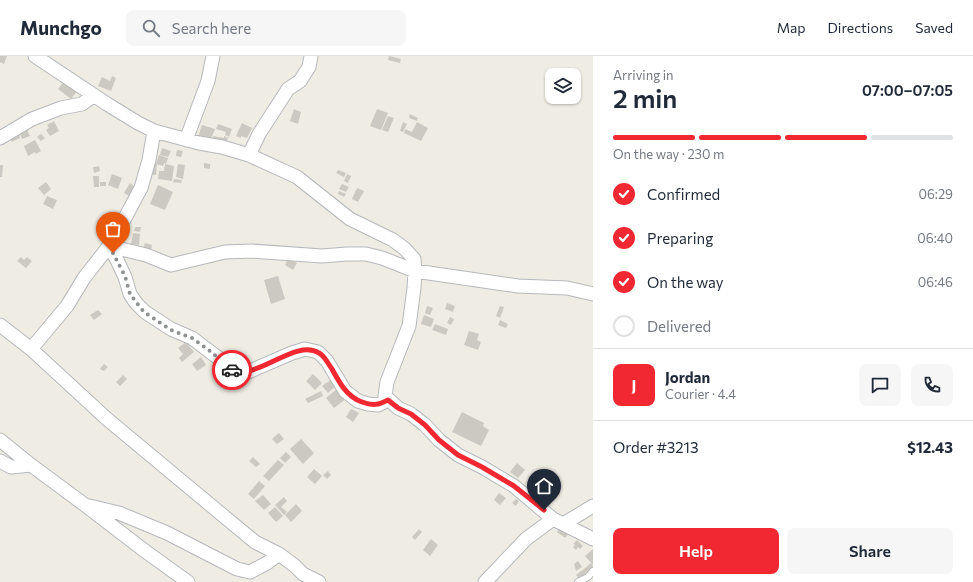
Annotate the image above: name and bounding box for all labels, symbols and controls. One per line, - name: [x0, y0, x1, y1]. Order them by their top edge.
- search box: [126, 10, 406, 46]
- text: Munchgo: [20, 16, 102, 39]
- icon: search: [140, 17, 162, 39]
- text: Search here: [172, 19, 251, 37]
- text: Map: [777, 19, 806, 36]
- text: Directions: [828, 19, 893, 36]
- text: Saved: [915, 19, 953, 36]
- text: Arriving in: [613, 67, 673, 83]
- map controls: [545, 68, 581, 104]
- button: layers: [545, 68, 581, 104]
- text: 07:00–07:05: [862, 81, 953, 99]
- text: 2 min: [613, 82, 677, 113]
- text: On the way · 230 m: [613, 146, 724, 162]
- icon: check: [613, 183, 635, 205]
- text: Confirmed: [647, 185, 720, 203]
- text: 06:29: [918, 186, 953, 202]
- pin: [96, 212, 130, 253]
- icon: bag: [102, 218, 124, 240]
- icon: check: [613, 227, 635, 249]
- text: Preparing: [647, 229, 713, 247]
- text: 06:40: [917, 230, 953, 246]
- icon: check: [613, 271, 635, 293]
- text: On the way: [647, 273, 724, 291]
- text: 06:46: [918, 274, 953, 290]
- text: Delivered: [647, 317, 711, 335]
- courier: [212, 350, 252, 390]
- icon: car: [221, 359, 243, 381]
- button: chat: [859, 364, 901, 406]
- button: phone: [911, 364, 953, 406]
- text: Jordan: [665, 368, 710, 386]
- text: J: [632, 376, 636, 394]
- text: Courier · 4.4: [665, 386, 736, 402]
- text: Order #3213: [613, 438, 698, 456]
- text: $12.43: [907, 438, 953, 456]
- pin: [527, 469, 561, 510]
- icon: home: [533, 475, 555, 497]
- button: Help: [613, 528, 779, 574]
- button: Share: [787, 528, 953, 574]

